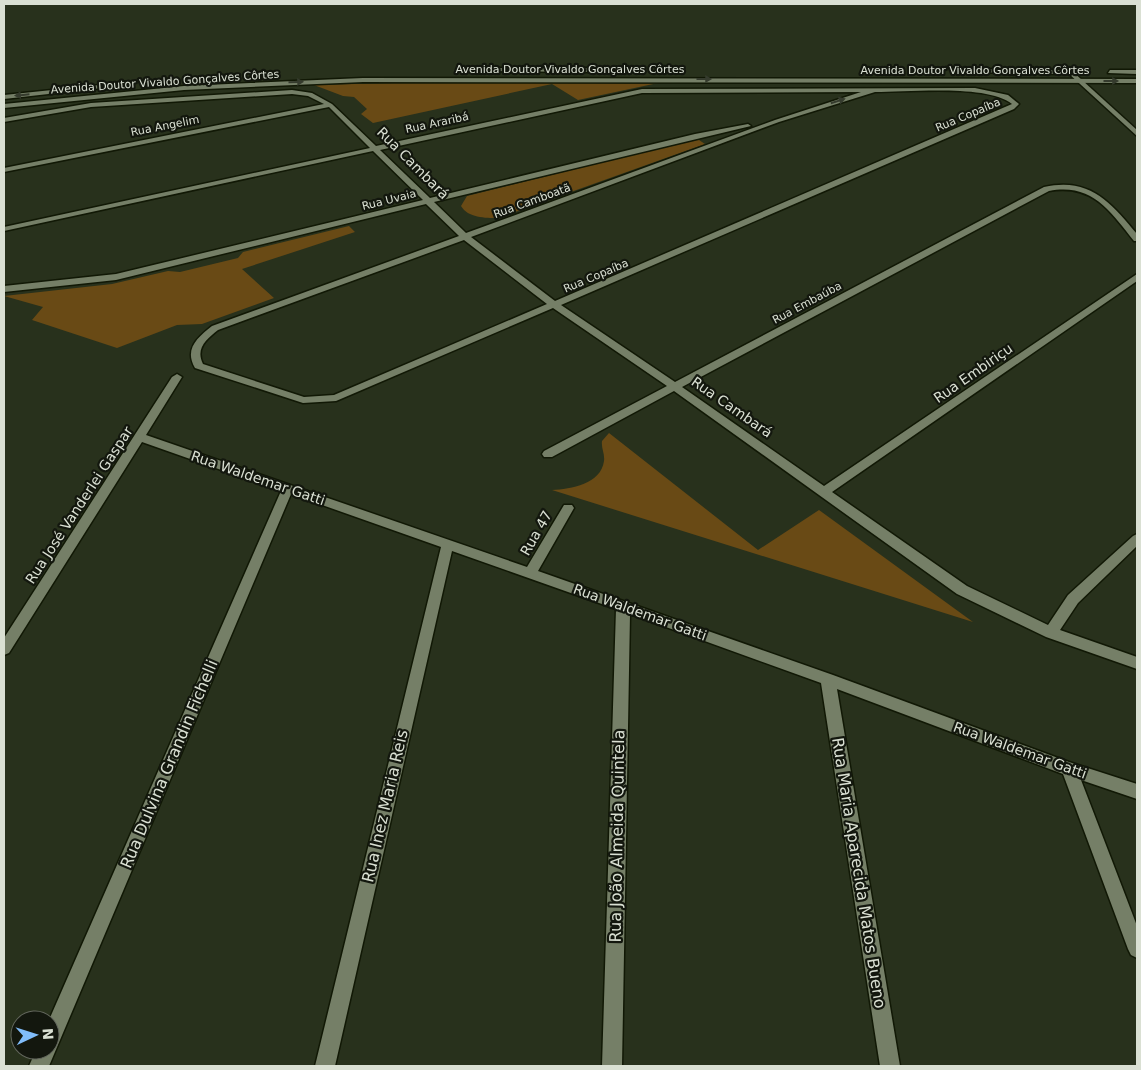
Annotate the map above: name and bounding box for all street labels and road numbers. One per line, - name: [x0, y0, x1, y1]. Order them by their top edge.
- street label: Avenida Doutor Vivaldo Gonçalves Côrtes: [456, 63, 685, 76]
- street label: Avenida Doutor Vivaldo Gonçalves Côrtes: [861, 64, 1090, 77]
- street label: Avenida Doutor Vivaldo Gonçalves Côrtes: [50, 68, 280, 96]
- street label: Rua Copaíba: [934, 95, 1002, 135]
- street label: Rua Araribá: [404, 110, 470, 136]
- street label: Rua Angelim: [130, 113, 200, 139]
- street label: Rua Cambará: [374, 124, 452, 202]
- street label: Rua Camboatã: [492, 181, 572, 221]
- street label: Rua Uvaia: [361, 187, 417, 213]
- street label: Rua Copaíba: [562, 256, 630, 296]
- street label: Rua Embaúba: [770, 279, 844, 327]
- street label: Rua Embiriçu: [931, 340, 1015, 406]
- street label: Rua Cambará: [689, 373, 775, 441]
- street label: Rua José Vanderlei Gaspar: [22, 423, 136, 587]
- street label: Rua Waldemar Gatti: [189, 448, 327, 508]
- street label: Rua 47: [517, 508, 555, 558]
- street label: Rua Waldemar Gatti: [571, 580, 709, 644]
- street label: Rua Dulvina Grandin Fichelli: [116, 657, 222, 871]
- street label: Rua Waldemar Gatti: [951, 718, 1089, 782]
- street label: Rua Inez Maria Reis: [358, 728, 412, 884]
- street label: Rua João Almeida Quintela: [606, 730, 628, 942]
- street label: Rua Maria Aparecida Matos Bueno: [828, 736, 890, 1010]

